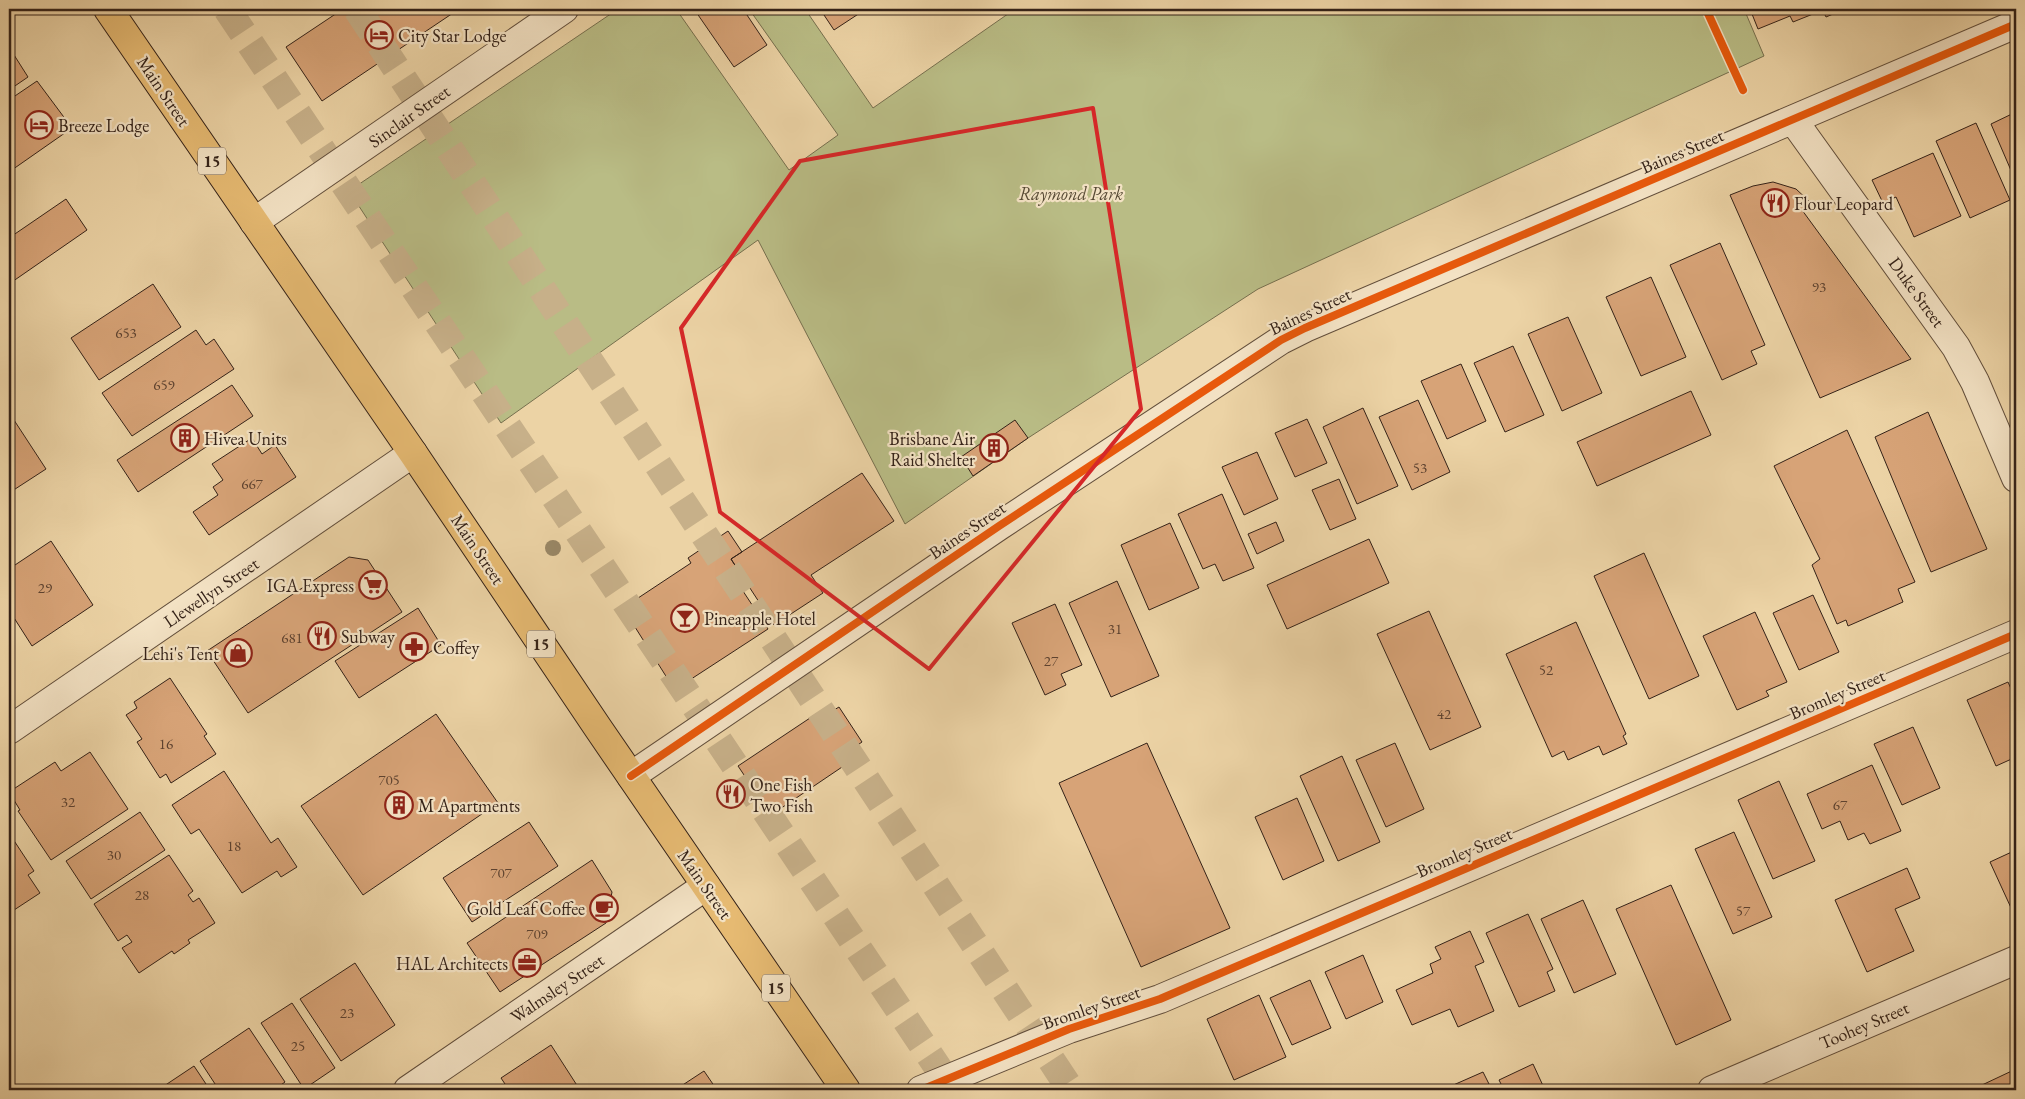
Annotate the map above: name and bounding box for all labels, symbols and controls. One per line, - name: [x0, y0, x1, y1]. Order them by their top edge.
- hotel icon: City Star Lodge: [364, 20, 394, 50]
- place label: City Star Lodge: [398, 24, 507, 47]
- street label: Main Street: [132, 51, 196, 131]
- street label: Sinclair Street: [364, 79, 455, 153]
- hotel icon: Breeze Lodge: [24, 110, 54, 140]
- place label: Breeze Lodge: [58, 114, 149, 137]
- street label: Baines Street: [1637, 123, 1727, 179]
- road number: 15: [198, 148, 226, 175]
- park label: Raymond Park: [1019, 182, 1123, 206]
- restaurant icon: Flour Leopard: [1760, 188, 1790, 218]
- place label: Flour Leopard: [1794, 192, 1894, 215]
- street label: Duke Street: [1884, 252, 1951, 332]
- house number: 93: [1812, 277, 1826, 296]
- street label: Baines Street: [1265, 282, 1355, 340]
- house number: 653: [115, 323, 137, 342]
- house number: 659: [153, 375, 175, 394]
- building icon: Hivea Units: [170, 423, 200, 453]
- place label: Hivea Units: [204, 427, 287, 450]
- place label: Brisbane Air Raid Shelter: [889, 427, 975, 471]
- building icon: Brisbane Air Raid Shelter: [979, 433, 1009, 463]
- house number: 53: [1413, 458, 1427, 477]
- house number: 667: [241, 474, 264, 493]
- street label: Baines Street: [924, 496, 1010, 564]
- street label: Main Street: [446, 509, 510, 589]
- street label: Llewellyn Street: [159, 552, 263, 632]
- supermarket icon: IGA Express: [358, 570, 388, 600]
- place label: IGA Express: [267, 574, 354, 597]
- house number: 29: [38, 578, 52, 597]
- bar icon: Pineapple Hotel: [670, 603, 700, 633]
- place label: Pineapple Hotel: [704, 607, 816, 630]
- house number: 31: [1108, 619, 1122, 638]
- restaurant icon: Subway: [307, 621, 337, 651]
- place label: Subway: [341, 625, 395, 648]
- house number: 681: [281, 628, 303, 647]
- road number: 15: [527, 630, 555, 658]
- pharmacy icon: Coffey: [399, 632, 429, 662]
- place label: Coffey: [433, 636, 480, 659]
- shop icon: Lehi's Tent: [223, 638, 253, 668]
- place label: Lehi's Tent: [142, 642, 219, 665]
- house number: 27: [1044, 651, 1059, 670]
- house number: 52: [1539, 660, 1554, 679]
- street label: Bromley Street: [1786, 663, 1889, 724]
- house number: 42: [1437, 704, 1452, 723]
- house number: 16: [159, 734, 173, 753]
- house number: 705: [378, 770, 400, 789]
- place label: One Fish Two Fish: [750, 773, 813, 817]
- restaurant icon: One Fish Two Fish: [716, 779, 746, 809]
- building icon: M Apartments: [384, 790, 414, 820]
- house number: 32: [61, 792, 76, 811]
- place label: M Apartments: [418, 794, 520, 817]
- house number: 67: [1833, 795, 1848, 814]
- street label: Bromley Street: [1413, 821, 1516, 882]
- house number: 18: [227, 836, 241, 855]
- house number: 30: [107, 845, 121, 864]
- street label: Main Street: [673, 845, 738, 924]
- house number: 707: [490, 863, 513, 882]
- house number: 28: [135, 885, 149, 904]
- cafe icon: Gold Leaf Coffee: [589, 893, 619, 923]
- place label: Gold Leaf Coffee: [467, 897, 585, 920]
- house number: 57: [1736, 901, 1751, 920]
- house number: 709: [526, 924, 548, 943]
- street label: Walmsley Street: [506, 948, 609, 1028]
- office icon: HAL Architects: [512, 948, 542, 978]
- place label: HAL Architects: [396, 952, 508, 975]
- road number: 15: [762, 974, 790, 1001]
- street label: Bromley Street: [1039, 979, 1143, 1034]
- street label: Toohey Street: [1816, 996, 1913, 1054]
- house number: 23: [340, 1003, 354, 1022]
- house number: 25: [291, 1036, 305, 1055]

